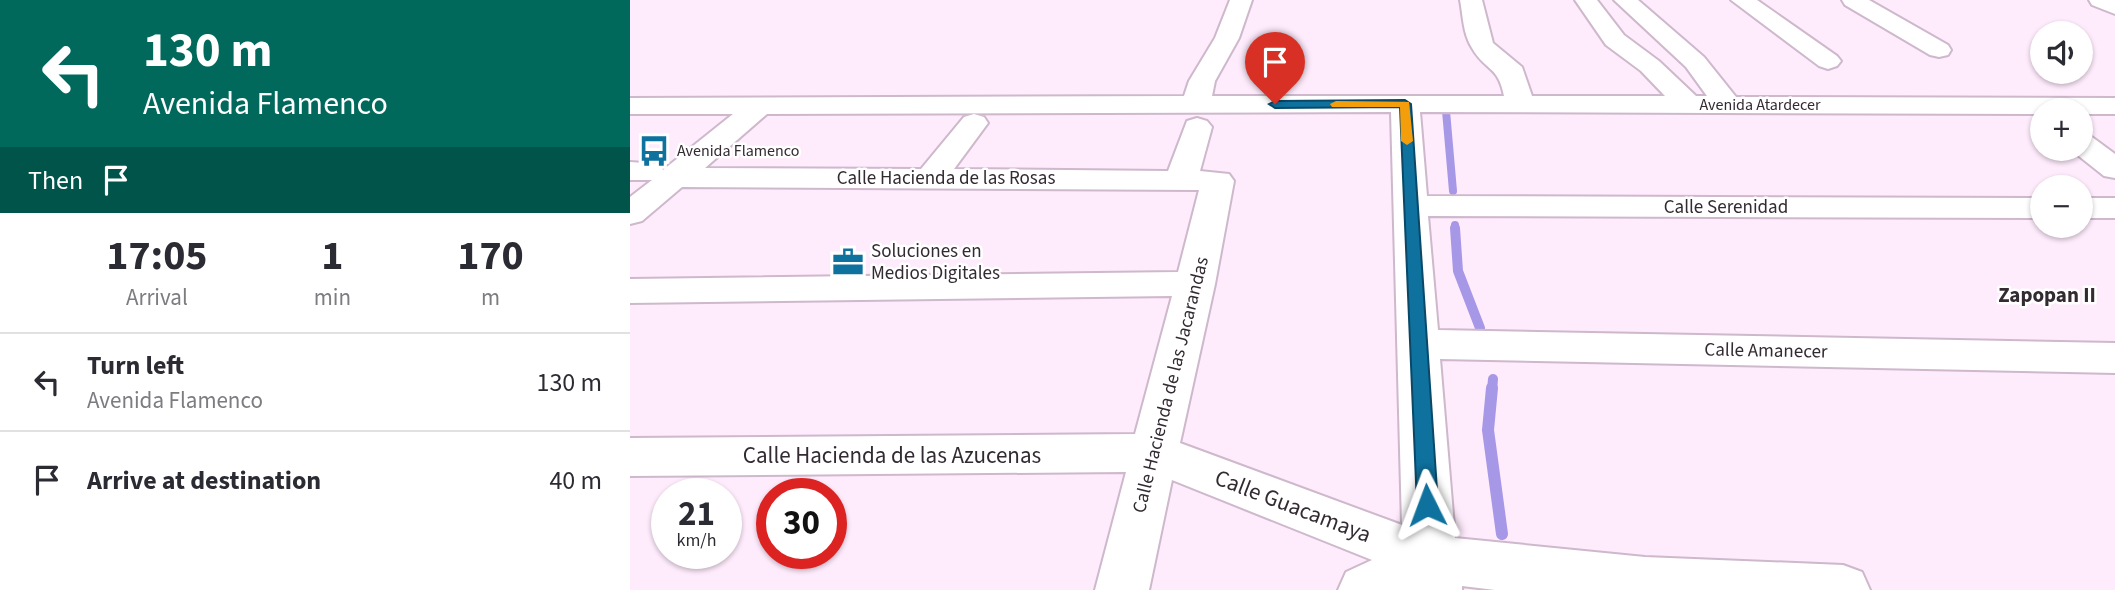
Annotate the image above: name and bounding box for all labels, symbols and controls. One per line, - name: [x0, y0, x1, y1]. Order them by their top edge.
- text: 130 m: [143, 16, 272, 86]
- map controls: [2030, 21, 2093, 238]
- button: sound: [2030, 21, 2093, 84]
- icon: left: [28, 28, 119, 119]
- pin: [1245, 32, 1305, 104]
- icon: arrive: [1256, 43, 1294, 81]
- text: Avenida Flamenco: [143, 81, 388, 127]
- street label: Avenida Atardecer: [1699, 94, 1821, 116]
- button: +: [2030, 98, 2093, 161]
- bus stop icon: Avenida Flamenco: [637, 134, 671, 168]
- place label: Avenida Flamenco: [677, 140, 799, 162]
- icon: arrive: [97, 161, 135, 199]
- text: Then: [28, 162, 83, 199]
- street label: Calle Hacienda de las Rosas: [837, 165, 1055, 192]
- button: −: [2030, 175, 2093, 238]
- street label: Calle Serenidad: [1664, 194, 1788, 221]
- text: 17:05: [106, 226, 208, 286]
- text: 1: [321, 226, 343, 286]
- text: 170: [457, 226, 524, 286]
- place label: Soluciones en Medios Digitales: [871, 238, 1000, 287]
- office icon: Soluciones en Medios Digitales: [831, 245, 865, 279]
- street label: Calle Hacienda de las Jacarandas: [1126, 254, 1216, 516]
- district label: Zapopan II: [1998, 280, 2096, 310]
- text: Arrival: [126, 281, 188, 314]
- text: min: [314, 281, 351, 314]
- text: m: [481, 281, 500, 314]
- street label: Calle Amanecer: [1704, 336, 1828, 366]
- text: Turn left: [87, 347, 184, 384]
- icon: left: [28, 363, 66, 401]
- text: 130 m: [536, 364, 602, 401]
- text: Avenida Flamenco: [87, 384, 263, 417]
- street label: Calle Hacienda de las Azucenas: [743, 439, 1041, 472]
- icon: arrive: [28, 461, 66, 499]
- street label: Calle Guacamaya: [1210, 461, 1376, 551]
- text: Arrive at destination: [87, 462, 321, 499]
- text: 40 m: [549, 462, 602, 499]
- position arrow: [1390, 468, 1464, 542]
- speed limit sign: 30: [756, 478, 847, 569]
- text: 21: [678, 489, 715, 539]
- text: km/h: [677, 528, 716, 553]

